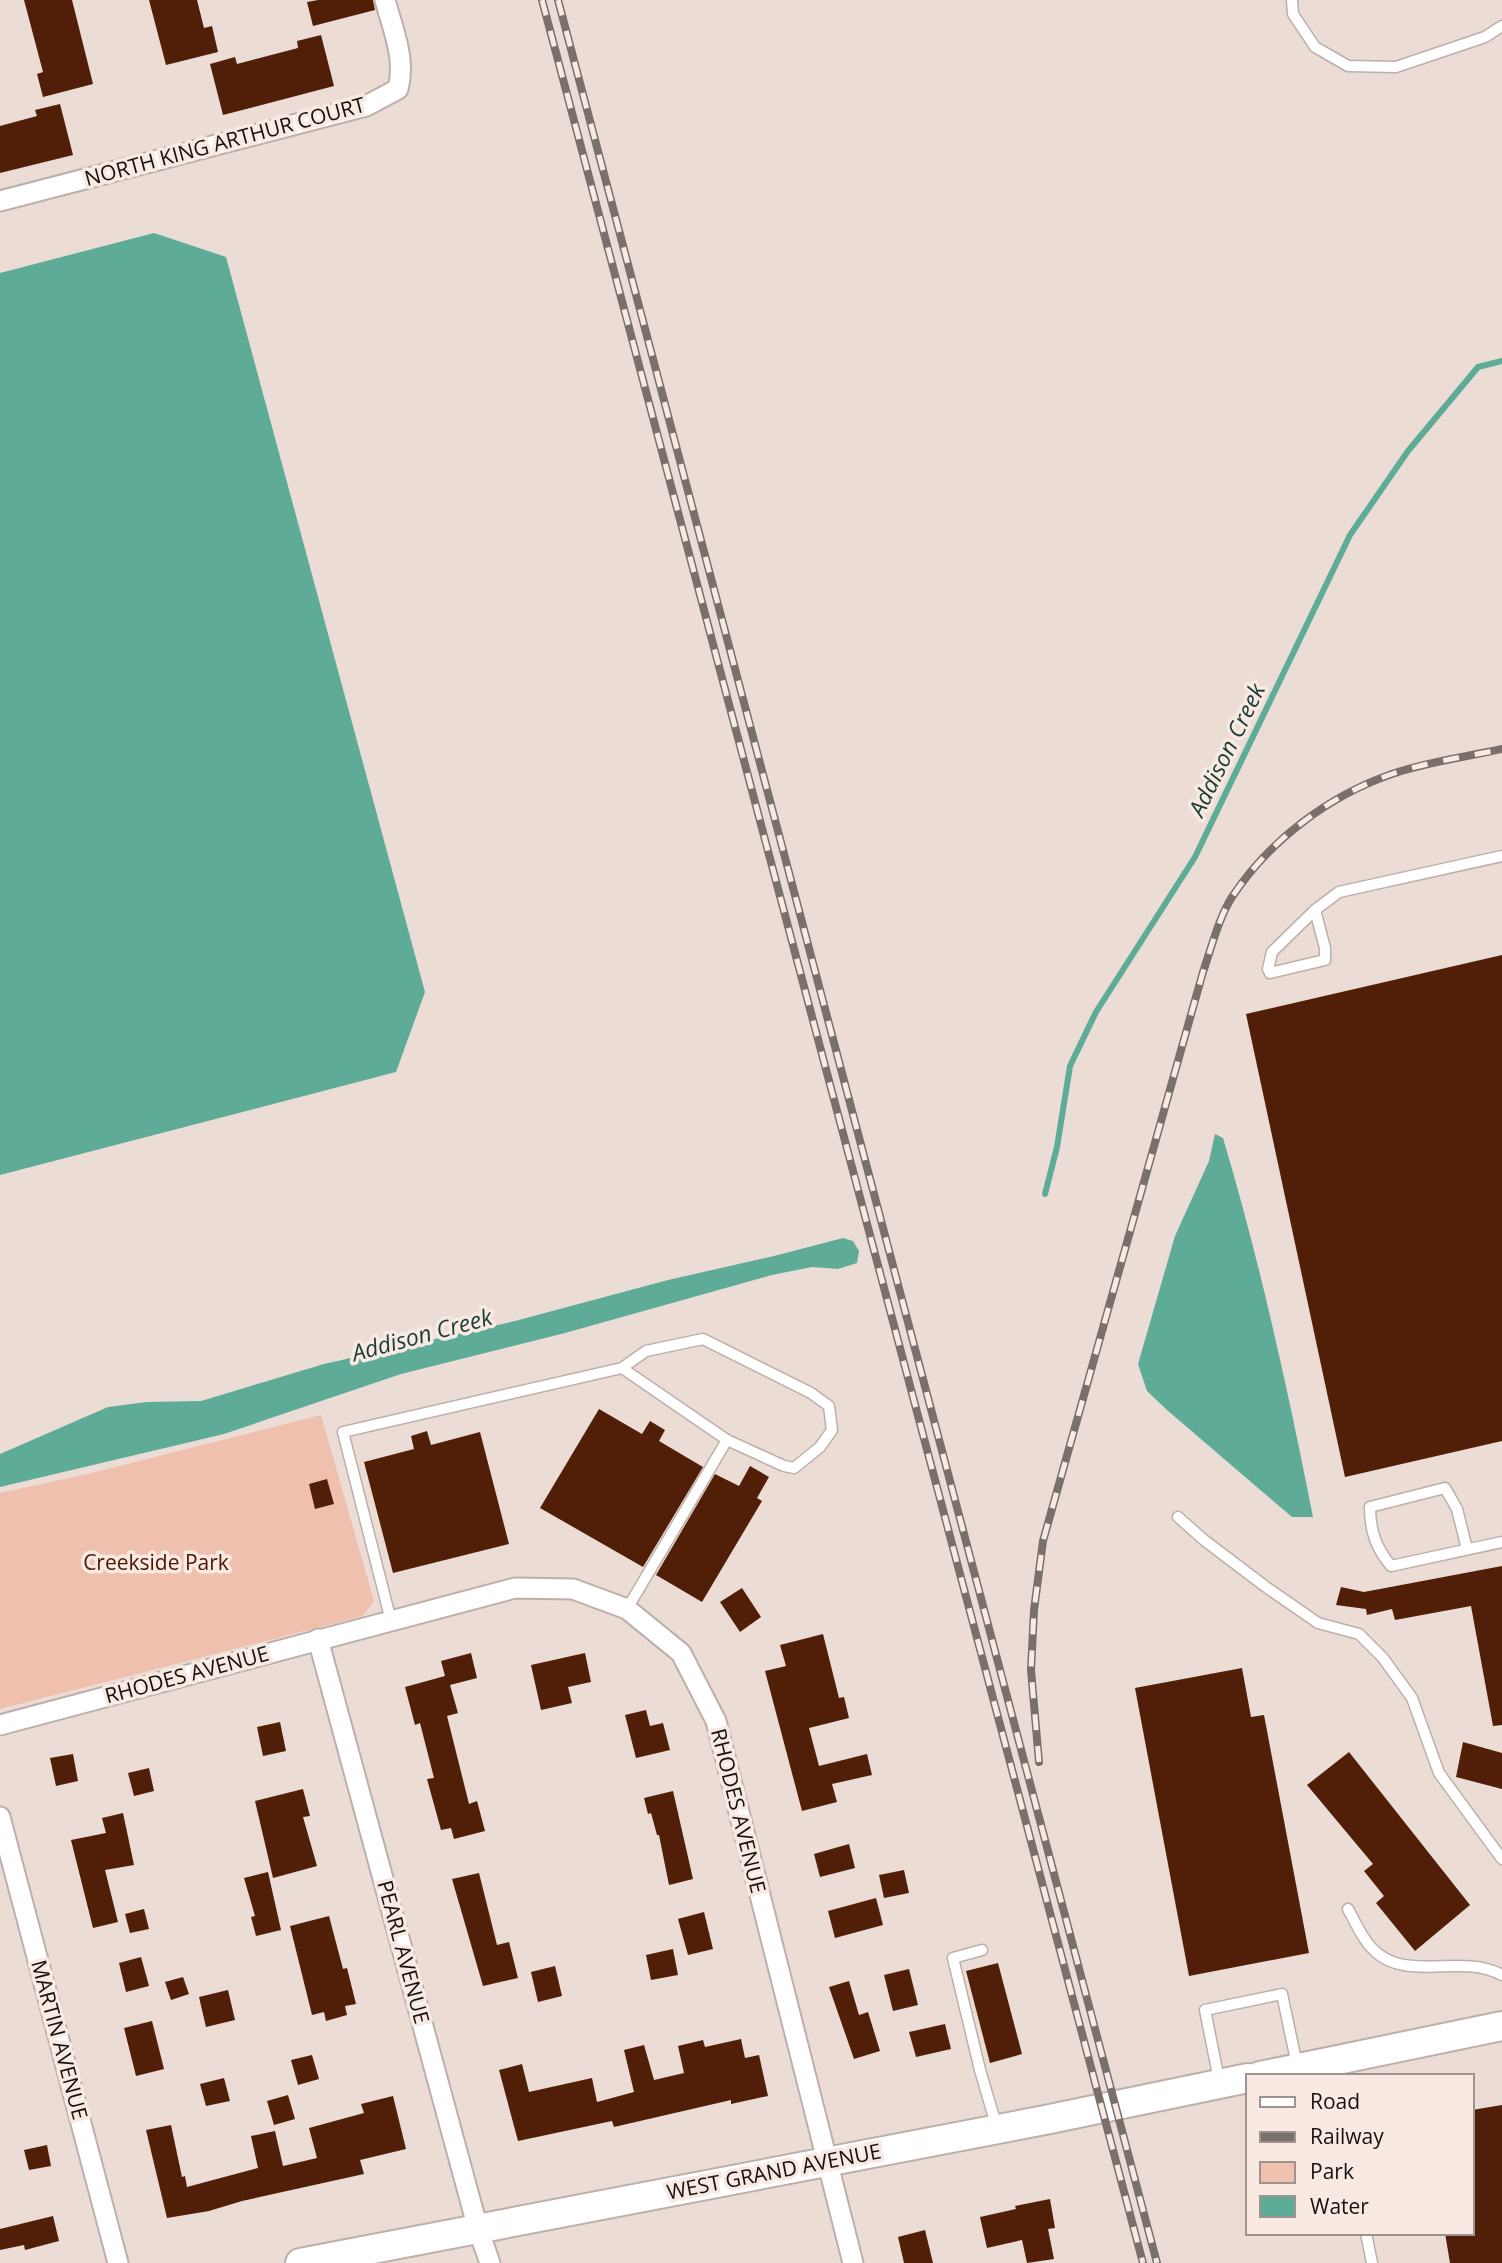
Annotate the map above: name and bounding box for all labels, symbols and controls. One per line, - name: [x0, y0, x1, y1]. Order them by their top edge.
- street label: NORTH KING ARTHUR COURT: [81, 90, 368, 192]
- water label: Addison Creek: [1179, 677, 1272, 823]
- water label: Addison Creek: [346, 1300, 496, 1369]
- park label: Creekside Park: [83, 1548, 229, 1576]
- street label: RHODES AVENUE: [102, 1639, 272, 1709]
- street label: RHODES AVENUE: [705, 1725, 773, 1896]
- street label: PEARL AVENUE: [371, 1877, 437, 2026]
- street label: MARTIN AVENUE: [25, 1957, 95, 2123]
- legend: [1246, 2074, 1474, 2235]
- text: Road: [1310, 2087, 1360, 2115]
- text: Railway: [1310, 2122, 1384, 2150]
- street label: WEST GRAND AVENUE: [664, 2136, 883, 2206]
- text: Park: [1310, 2157, 1354, 2185]
- text: Water: [1310, 2192, 1369, 2220]

